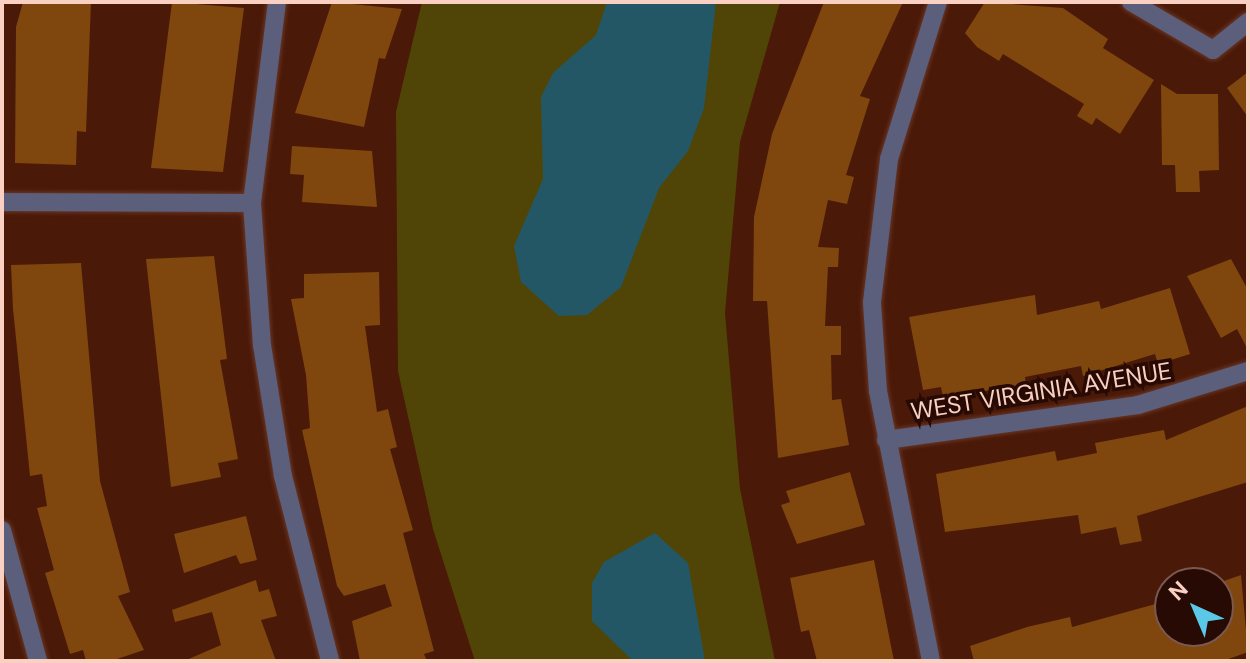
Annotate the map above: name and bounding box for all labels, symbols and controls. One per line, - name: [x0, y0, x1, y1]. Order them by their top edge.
- street label: WEST VIRGINIA AVENUE: [909, 356, 1173, 426]
- north arrow: [1154, 567, 1234, 647]
- text: N: [1163, 575, 1194, 607]

